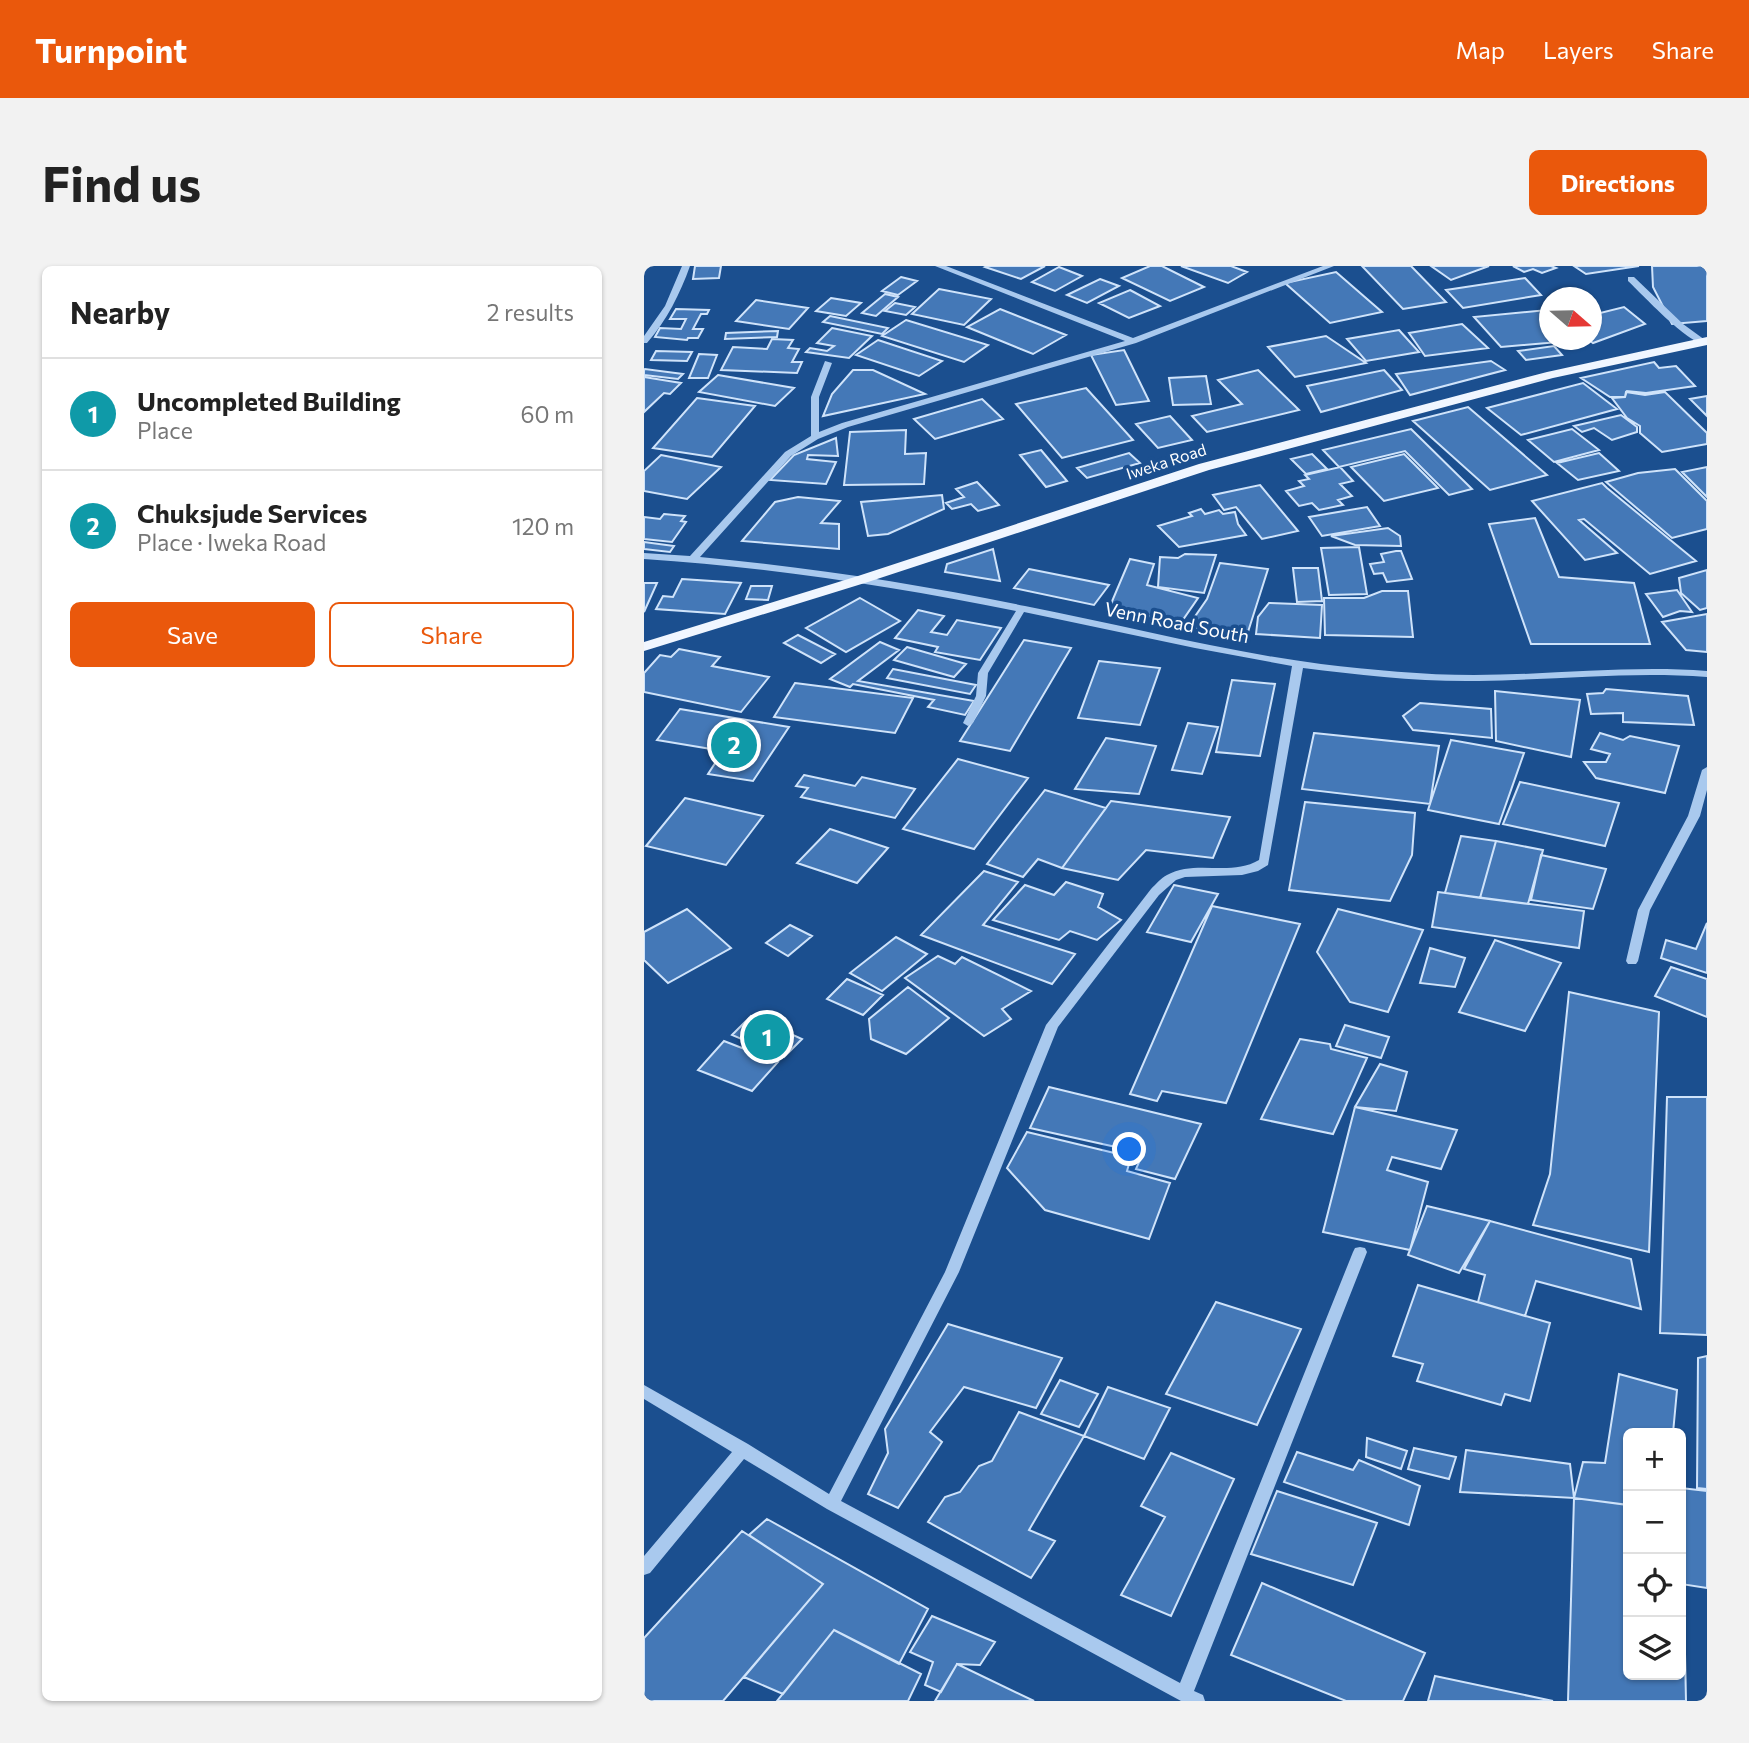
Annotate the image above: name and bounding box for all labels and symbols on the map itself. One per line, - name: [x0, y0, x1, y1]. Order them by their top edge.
- north arrow: [1539, 287, 1602, 350]
- street label: Iweka Road: [1124, 439, 1208, 483]
- street label: Venn Road South: [1103, 597, 1251, 647]
- pin: 2: [711, 719, 757, 771]
- pin: 1: [744, 1011, 790, 1063]
- your location: [1112, 1132, 1146, 1166]

